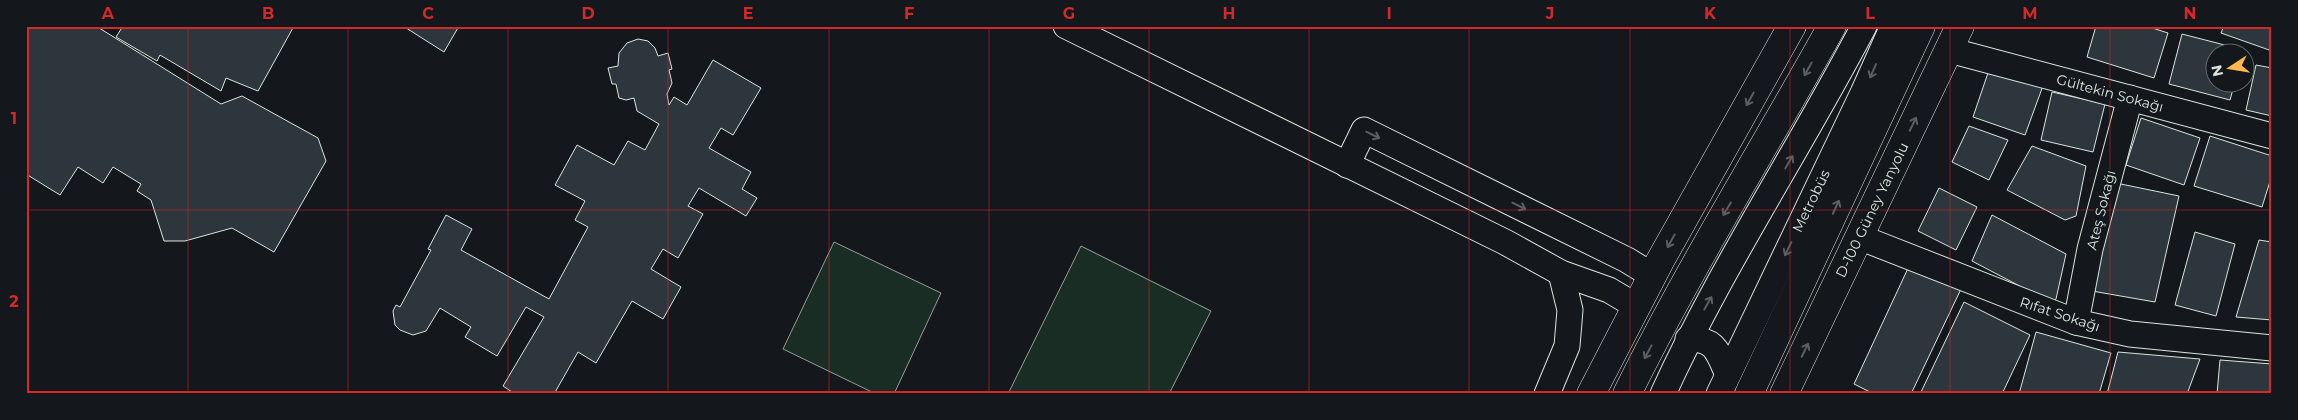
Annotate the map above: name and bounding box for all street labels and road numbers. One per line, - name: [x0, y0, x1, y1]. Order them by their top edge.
- street label: Gültekin Sokağı: [2054, 70, 2166, 116]
- street label: D-100 Güney Yanyolu: [1831, 139, 1913, 281]
- street label: Metrobüs: [1788, 167, 1834, 235]
- street label: Ateş Sokağı: [2082, 168, 2120, 252]
- street label: Rıfat Sokağı: [2018, 293, 2102, 335]

